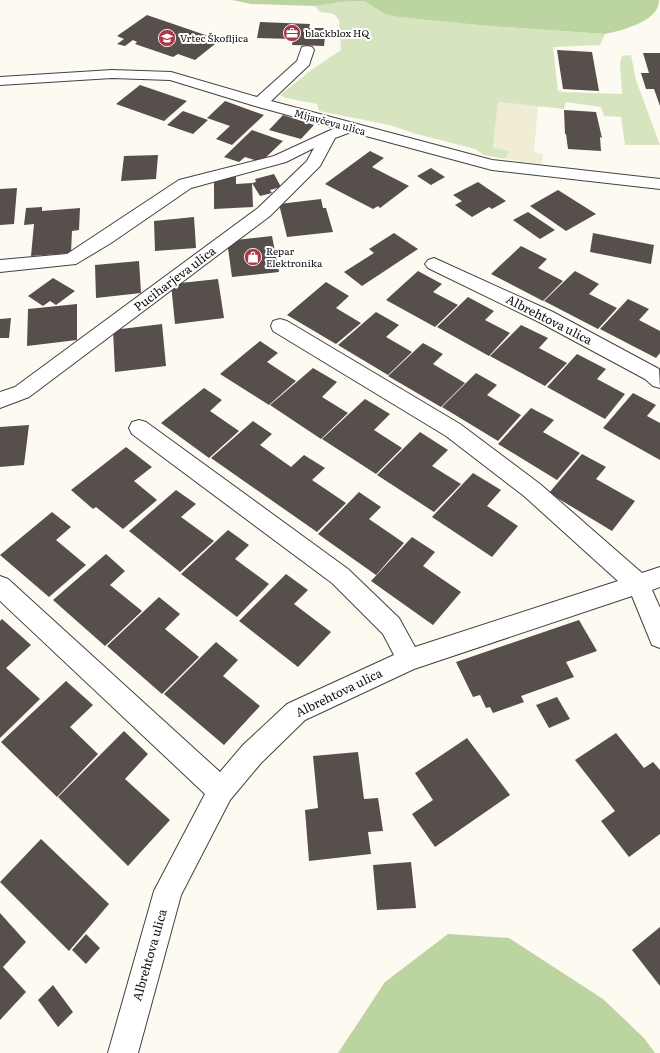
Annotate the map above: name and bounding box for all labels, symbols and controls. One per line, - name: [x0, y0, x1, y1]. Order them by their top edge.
- office icon: blackblox HQ: [282, 23, 302, 43]
- place label: blackblox HQ: [305, 25, 370, 40]
- school or university icon: Vrtec Škofljica: [157, 28, 177, 48]
- place label: Vrtec Škofljica: [180, 30, 249, 45]
- street label: Mijavčeva ulica: [293, 105, 368, 138]
- street label: Puciharjeva ulica: [130, 241, 220, 315]
- place label: Repar Elektronika: [266, 243, 323, 270]
- shop icon: Repar Elektronika: [243, 247, 263, 267]
- street label: Albrehtova ulica: [503, 290, 596, 349]
- street label: Albrehtova ulica: [292, 663, 386, 721]
- street label: Albrehtova ulica: [127, 906, 171, 1003]

